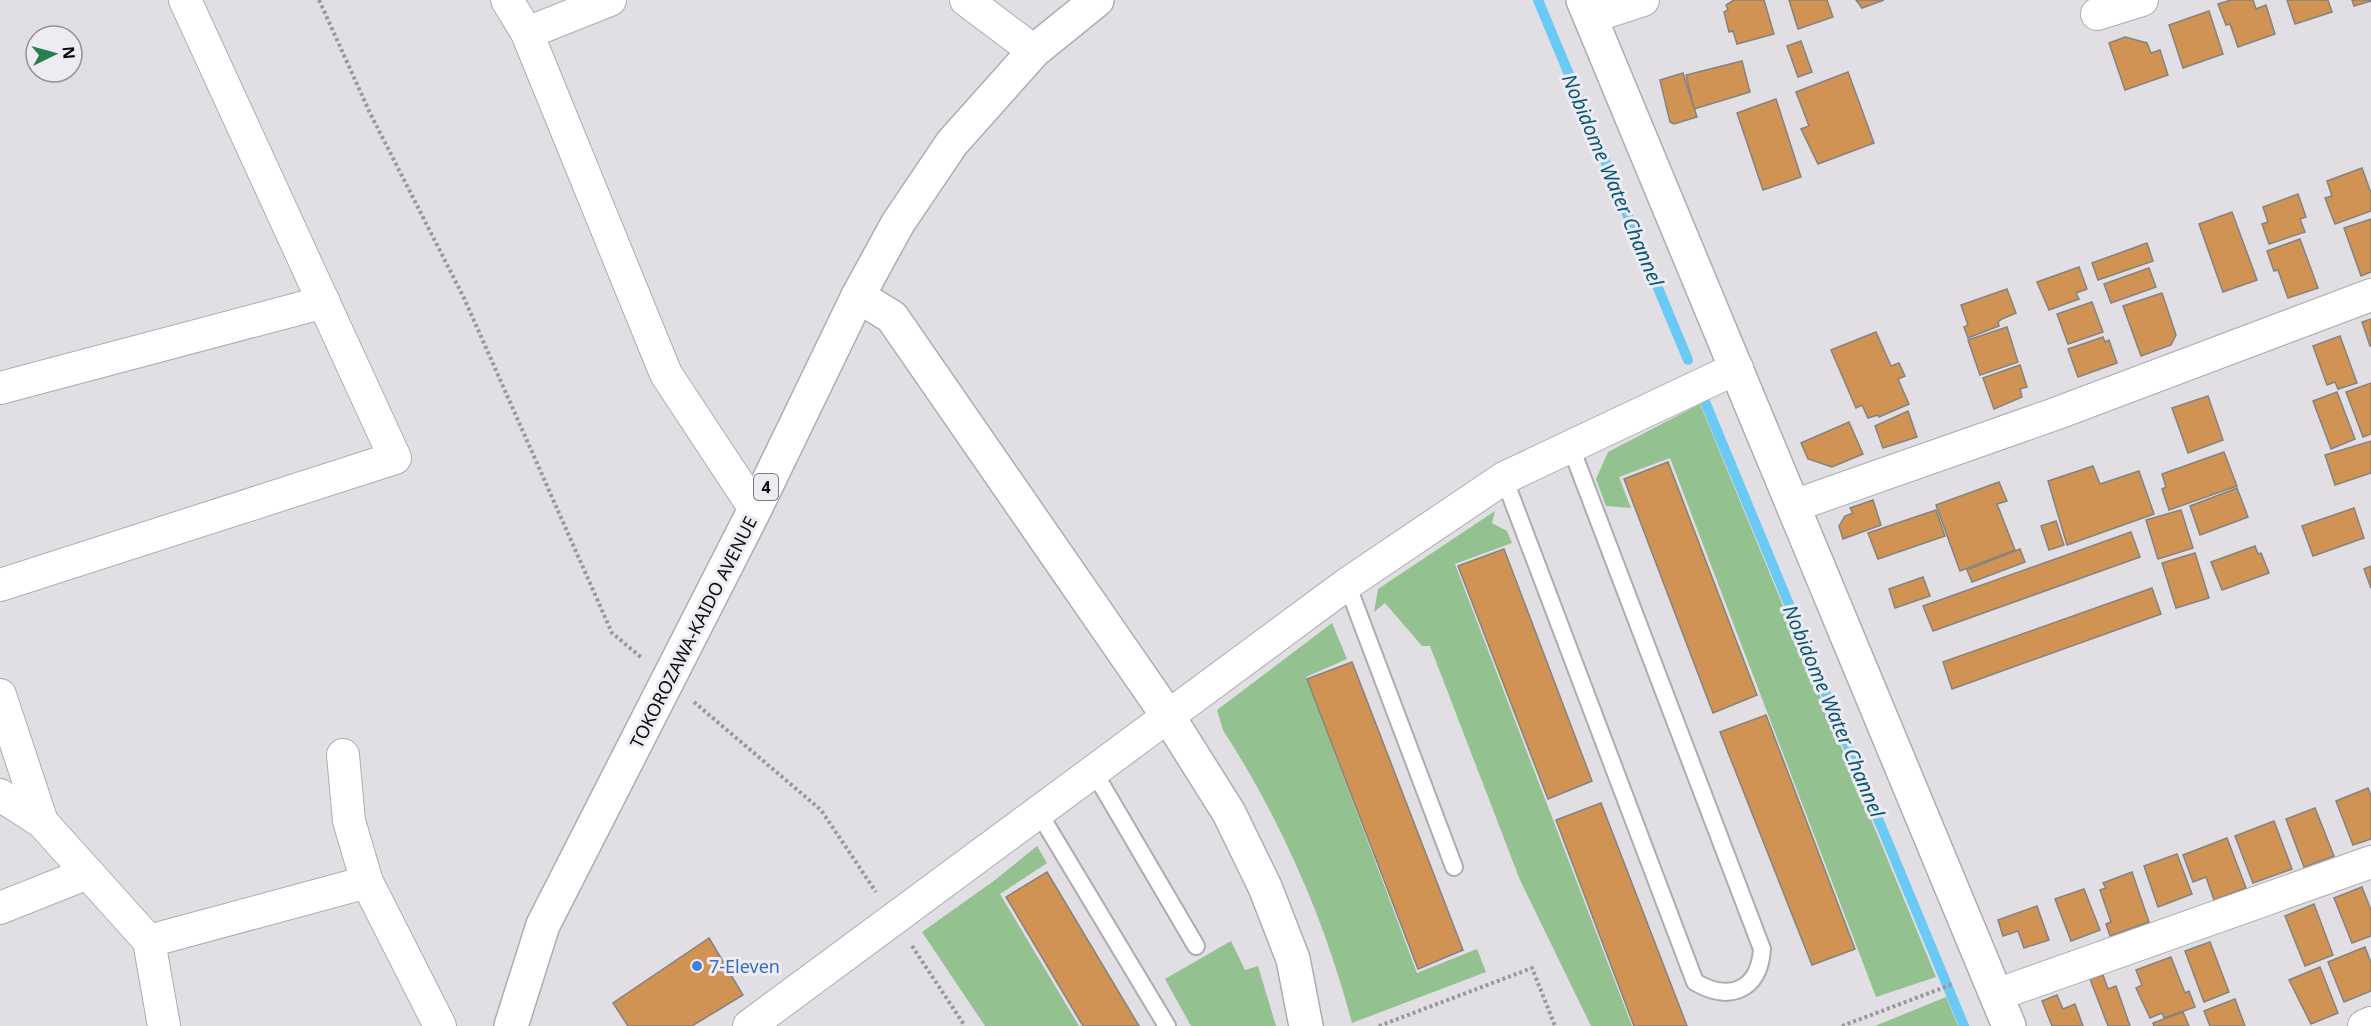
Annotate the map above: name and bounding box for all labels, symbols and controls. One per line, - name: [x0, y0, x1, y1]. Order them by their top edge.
- north arrow: [24, 24, 84, 84]
- text: N: [57, 45, 80, 60]
- water label: Nobidome Water Channel: [1556, 70, 1670, 291]
- road number: 4: [754, 474, 778, 500]
- street label: TOKOROZAWA-KAIDO AVENUE: [624, 512, 762, 752]
- water label: Nobidome Water Channel: [1777, 601, 1891, 822]
- place label: 7-Eleven: [709, 954, 780, 978]
- marker: 7-Eleven: [690, 959, 704, 973]

